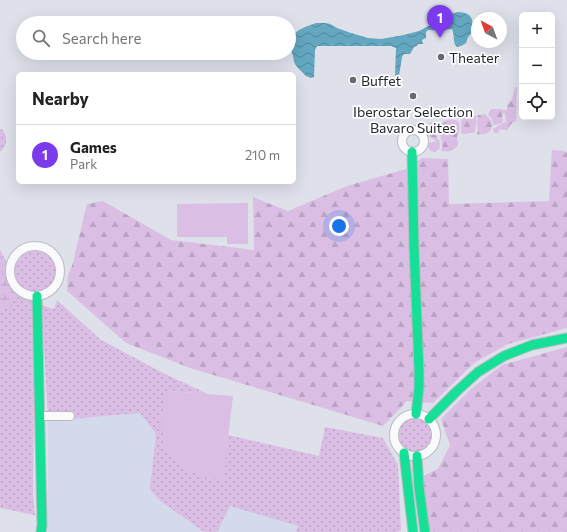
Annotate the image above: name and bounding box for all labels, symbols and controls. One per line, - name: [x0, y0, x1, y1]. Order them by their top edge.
- pin: 1: [427, 5, 453, 38]
- north arrow: [471, 12, 507, 48]
- map controls: [519, 12, 555, 120]
- button: +: [519, 12, 555, 48]
- search box: [16, 16, 296, 60]
- icon: search: [30, 27, 52, 49]
- text: Search here: [62, 29, 141, 47]
- button: −: [519, 48, 555, 84]
- place label: Theater: [449, 49, 500, 66]
- marker: Theater: [436, 52, 446, 62]
- place label: Buffet: [361, 72, 402, 89]
- marker: Buffet: [348, 75, 358, 85]
- button: locate: [519, 84, 555, 120]
- text: Nearby: [32, 88, 89, 109]
- marker: Iberostar Selection Bavaro Suites: [408, 91, 418, 101]
- place label: Iberostar Selection Bavaro Suites: [353, 103, 473, 136]
- text: Games: [70, 138, 117, 156]
- text: 1: [42, 147, 48, 163]
- text: 210 m: [245, 147, 280, 163]
- text: Park: [70, 156, 97, 172]
- your location: [329, 216, 349, 236]

